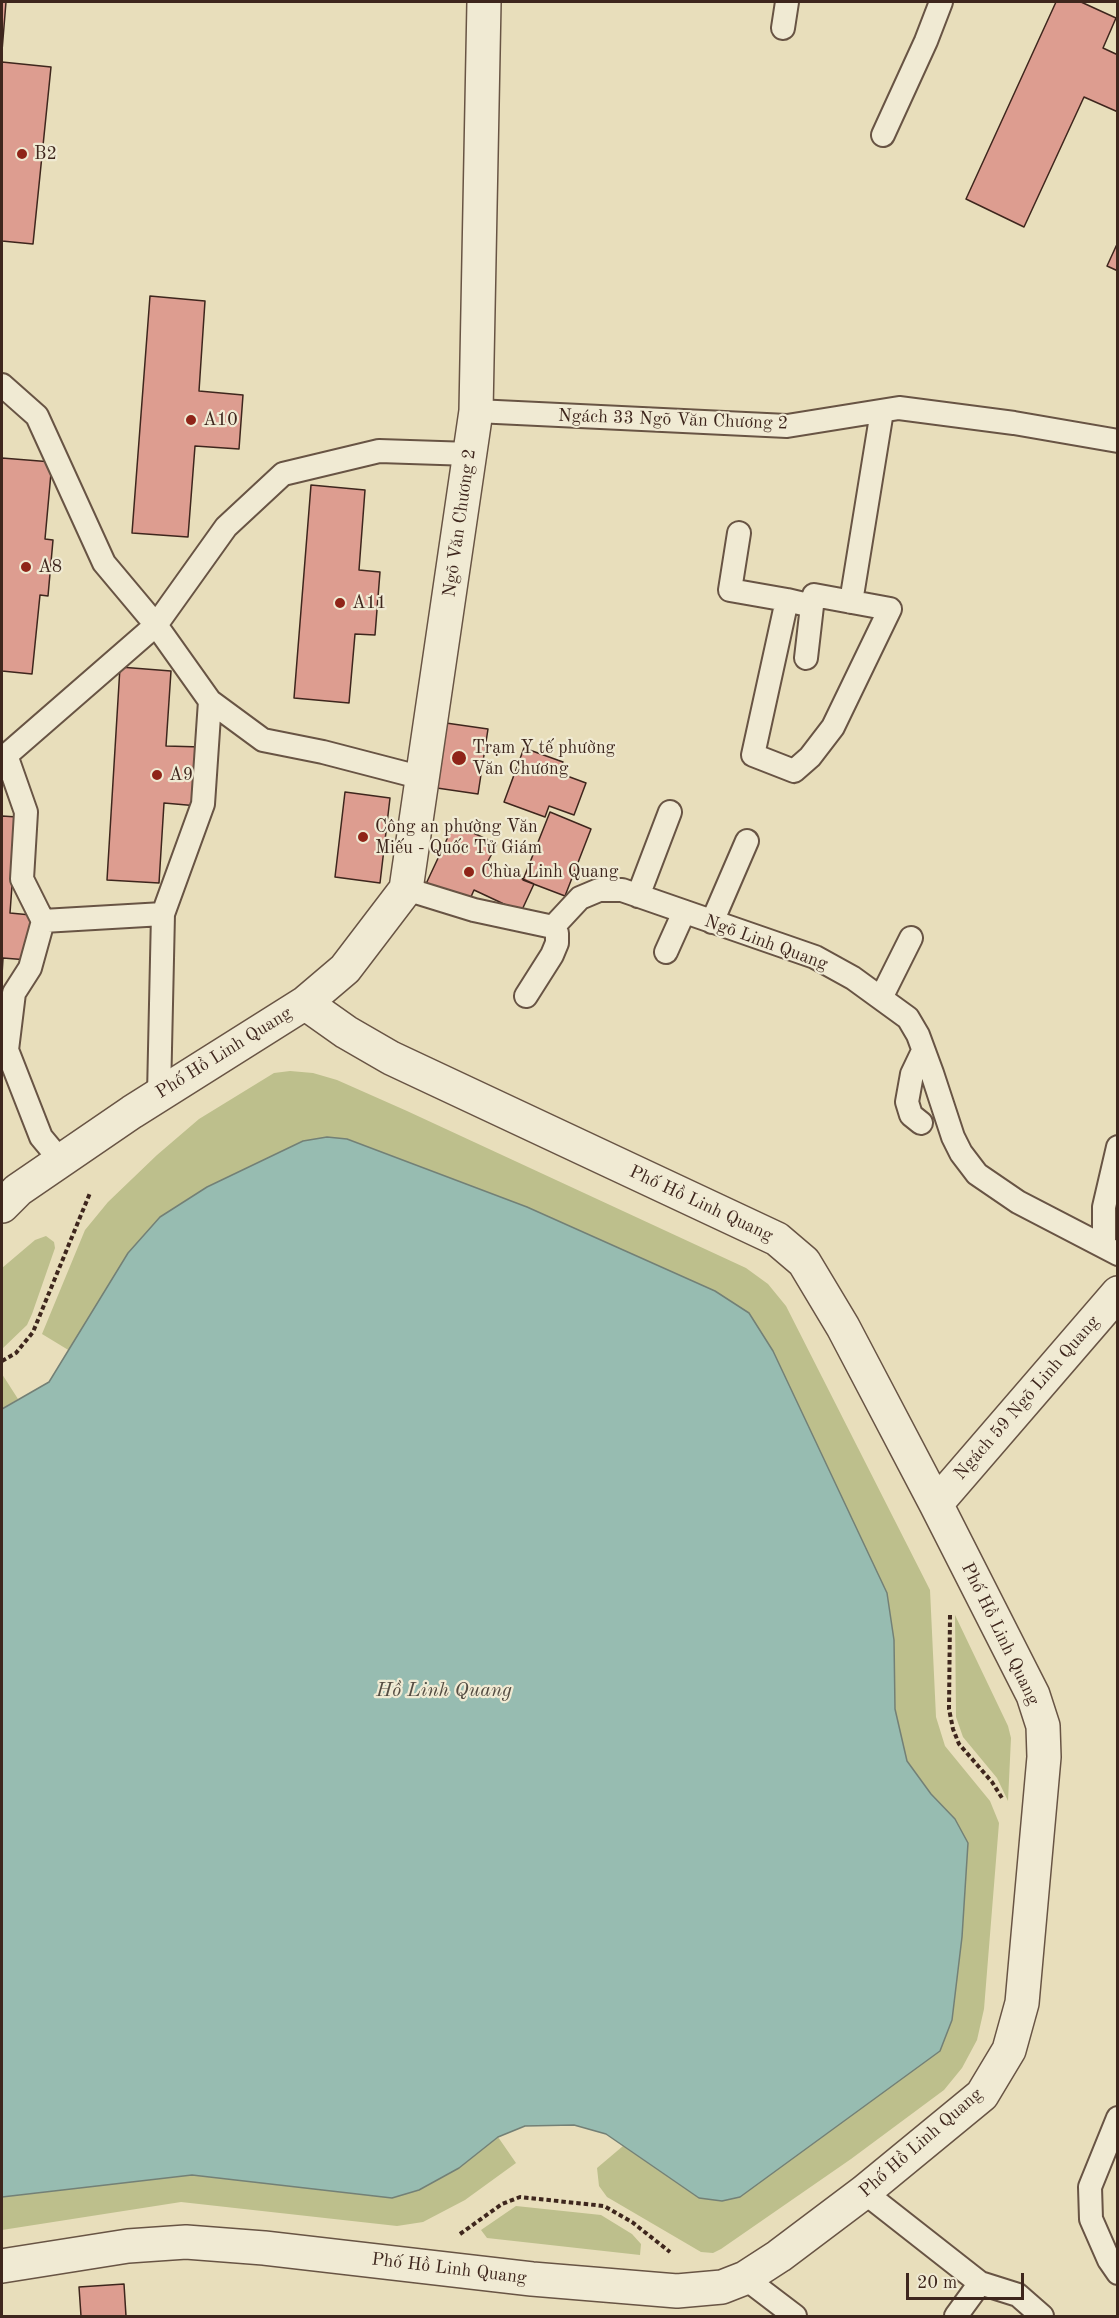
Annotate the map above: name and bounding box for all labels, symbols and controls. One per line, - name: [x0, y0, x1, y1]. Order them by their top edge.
- place label: B2: [34, 143, 57, 165]
- marker: B2: [15, 147, 29, 161]
- street label: Ngách 33 Ngõ Văn Chương 2: [557, 405, 789, 435]
- place label: A10: [203, 409, 238, 431]
- marker: A10: [184, 413, 198, 427]
- street label: Ngõ Văn Chương 2: [439, 448, 481, 598]
- place label: A8: [38, 556, 62, 578]
- marker: A8: [19, 560, 33, 574]
- place label: A11: [352, 592, 387, 614]
- marker: A11: [333, 596, 347, 610]
- place label: Trạm Y tế phường Văn Chương: [472, 737, 615, 780]
- marker: Trạm Y tế phường Văn Chương: [450, 749, 468, 767]
- place label: A9: [169, 764, 193, 786]
- marker: A9: [150, 768, 164, 782]
- place label: Công an phường Văn Miếu - Quốc Tử Giám: [375, 816, 542, 858]
- marker: Công an phường Văn Miếu - Quốc Tử Giám: [356, 830, 370, 844]
- place label: Chùa Linh Quang: [481, 861, 618, 883]
- marker: Chùa Linh Quang: [462, 865, 476, 879]
- street label: Ngõ Linh Quang: [701, 911, 831, 975]
- street label: Phố Hồ Linh Quang: [152, 1002, 296, 1104]
- street label: Phố Hồ Linh Quang: [626, 1161, 776, 1247]
- street label: Ngách 59 Ngõ Linh Quang: [950, 1311, 1104, 1485]
- street label: Phố Hồ Linh Quang: [956, 1559, 1044, 1709]
- water label: Hồ Linh Quang: [376, 1679, 512, 1703]
- street label: Phố Hồ Linh Quang: [855, 2084, 987, 2202]
- street label: Phố Hồ Linh Quang: [370, 2249, 528, 2289]
- scale bar: [909, 2261, 1028, 2299]
- text: 20 m: [917, 2274, 957, 2292]

